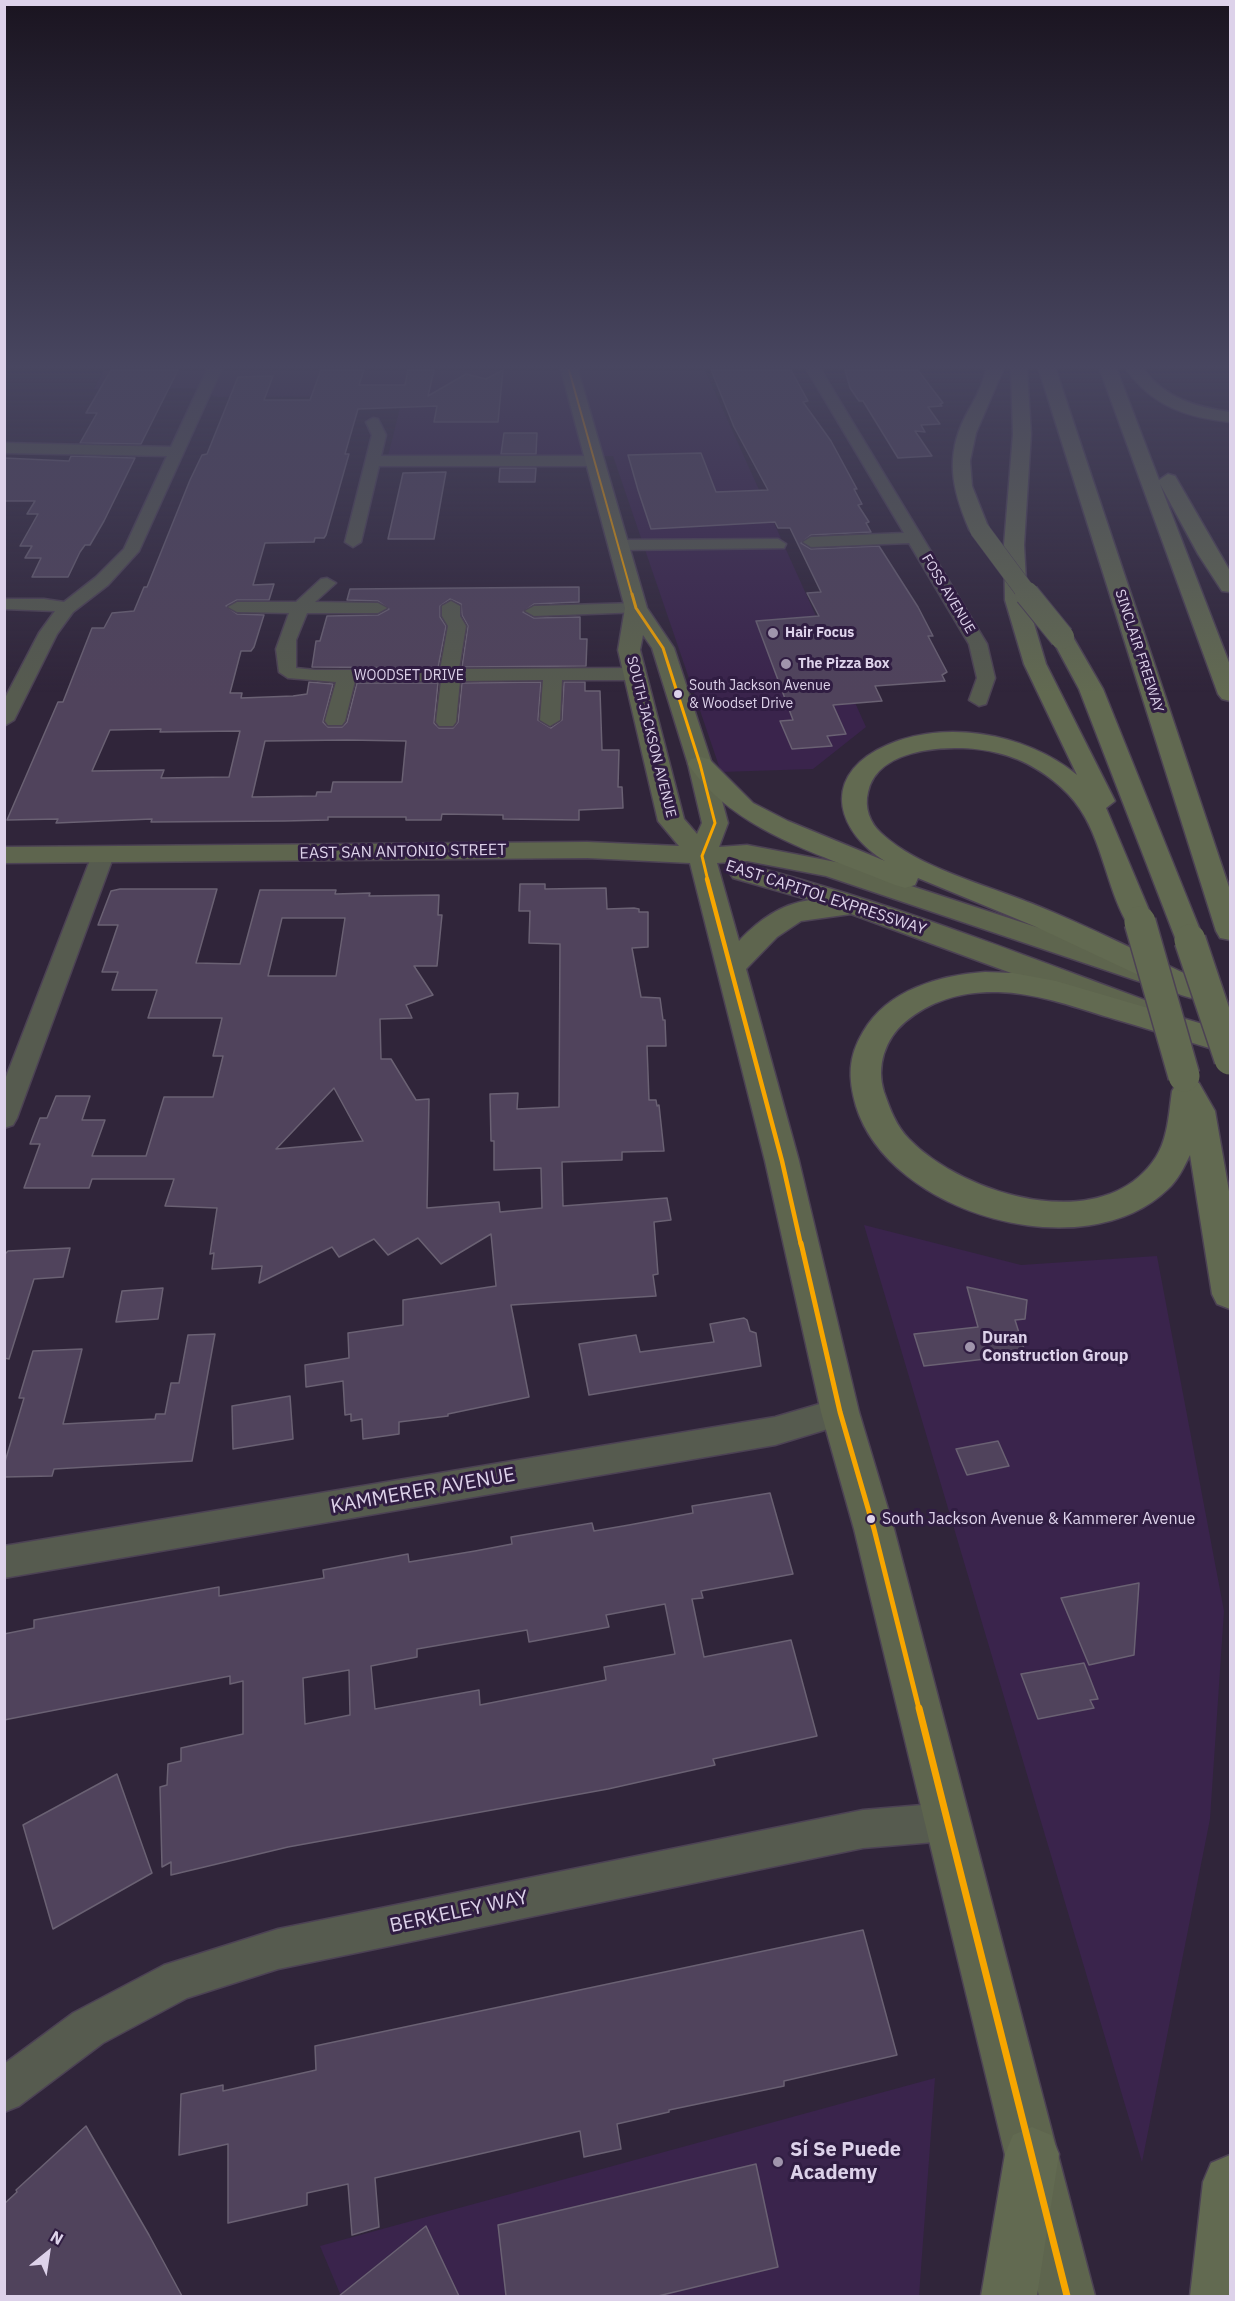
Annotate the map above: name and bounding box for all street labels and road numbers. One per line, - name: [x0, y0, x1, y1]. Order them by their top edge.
- street label: FOSS AVENUE: [918, 551, 978, 637]
- street label: SINCLAIR FREEWAY: [1111, 587, 1167, 715]
- street label: SOUTH JACKSON AVENUE: [623, 654, 679, 820]
- street label: WOODSET DRIVE: [354, 668, 464, 684]
- street label: EAST SAN ANTONIO STREET: [299, 841, 507, 863]
- street label: EAST CAPITOL EXPRESSWAY: [723, 856, 929, 940]
- street label: KAMMERER AVENUE: [329, 1463, 517, 1519]
- street label: BERKELEY WAY: [388, 1886, 530, 1938]

